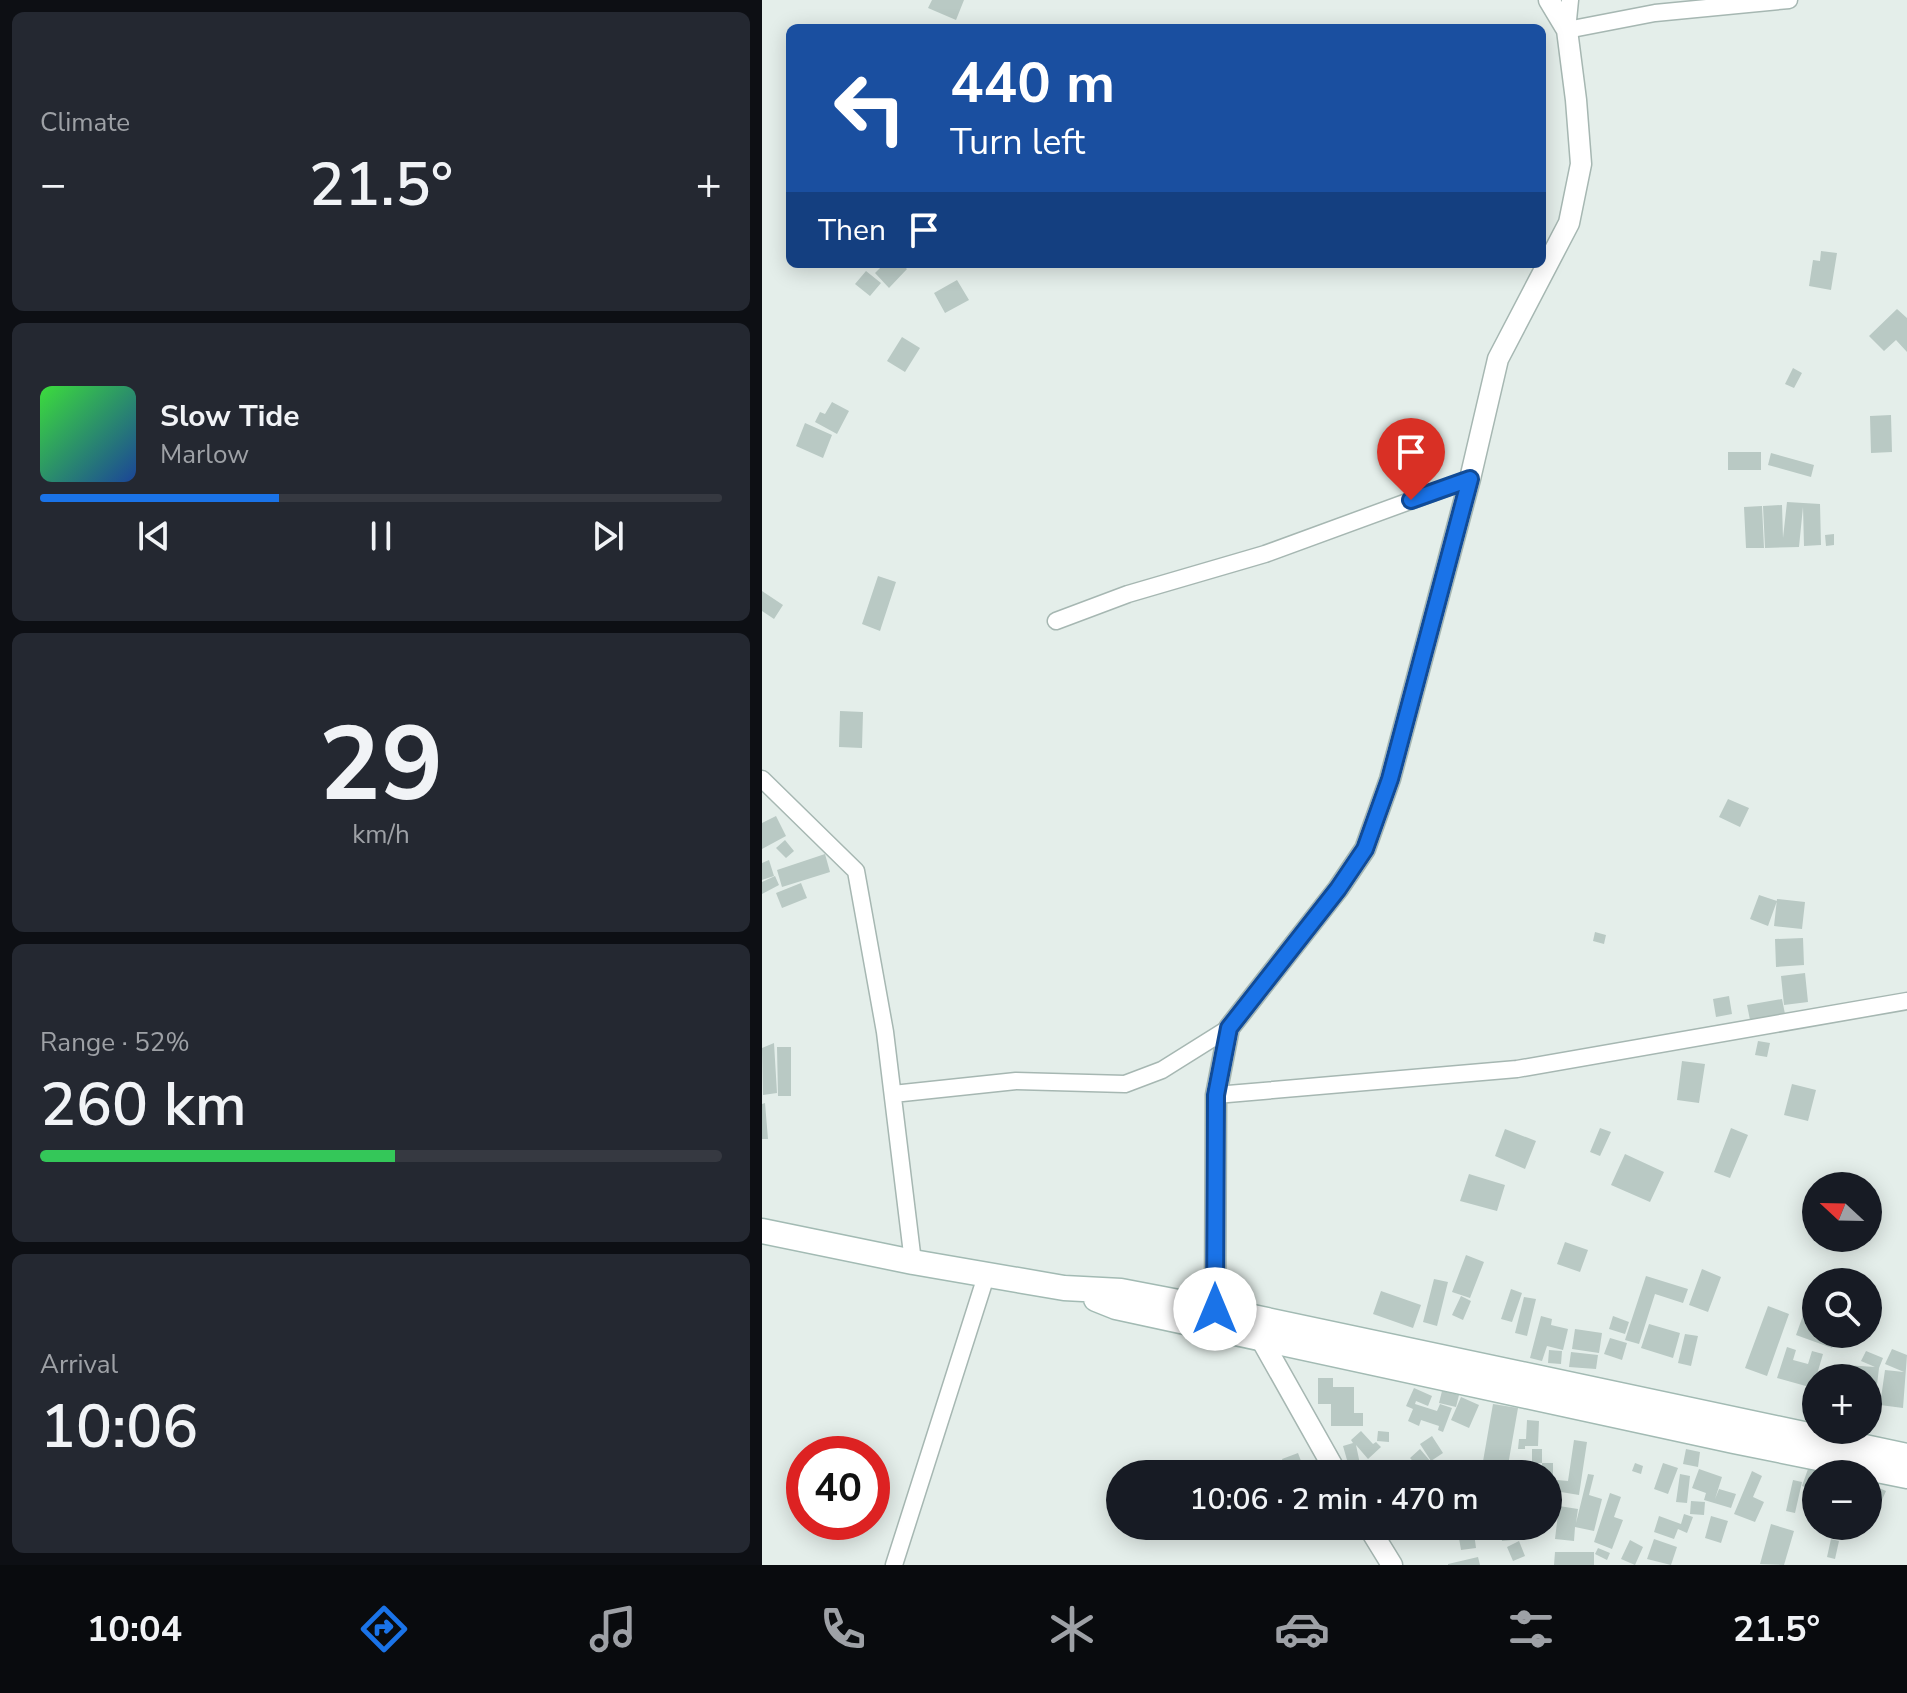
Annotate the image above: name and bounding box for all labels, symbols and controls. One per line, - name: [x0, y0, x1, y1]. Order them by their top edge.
- text: 440 m: [950, 45, 1115, 122]
- icon: left: [818, 56, 922, 160]
- text: Climate: [40, 105, 130, 140]
- text: Turn left: [950, 118, 1085, 167]
- text: 21.5°: [309, 144, 453, 226]
- text: −: [40, 155, 66, 215]
- text: +: [696, 155, 722, 215]
- icon: arrive: [902, 208, 946, 252]
- text: Then: [818, 210, 886, 251]
- text: Slow Tide: [160, 396, 300, 437]
- pin: [1377, 418, 1445, 500]
- icon: arrive: [1389, 430, 1433, 474]
- text: Marlow: [160, 437, 249, 472]
- icon: previous: [132, 514, 176, 558]
- icon: pause: [359, 514, 403, 558]
- icon: next: [586, 514, 630, 558]
- text: 29: [319, 694, 443, 836]
- text: km/h: [352, 817, 410, 852]
- text: Range · 52%: [40, 1025, 190, 1060]
- text: 260 km: [40, 1064, 247, 1146]
- north arrow: [1802, 1172, 1882, 1252]
- map controls: [1802, 1172, 1882, 1540]
- position arrow: [1173, 1267, 1257, 1351]
- button: search: [1802, 1268, 1882, 1348]
- text: Arrival: [40, 1347, 118, 1382]
- button: +: [1802, 1364, 1882, 1444]
- text: 10:06: [40, 1386, 198, 1468]
- speed limit sign: 40: [786, 1436, 890, 1540]
- button: −: [1802, 1460, 1882, 1540]
- text: 10:06 · 2 min · 470 m: [1189, 1479, 1479, 1520]
- icon: directions: [356, 1601, 412, 1657]
- icon: music: [585, 1601, 641, 1657]
- icon: phone: [815, 1601, 871, 1657]
- icon: climate: [1044, 1601, 1100, 1657]
- icon: car: [1274, 1601, 1330, 1657]
- icon: filters: [1503, 1601, 1559, 1657]
- text: 10:04: [87, 1605, 182, 1654]
- text: 21.5°: [1733, 1605, 1820, 1654]

